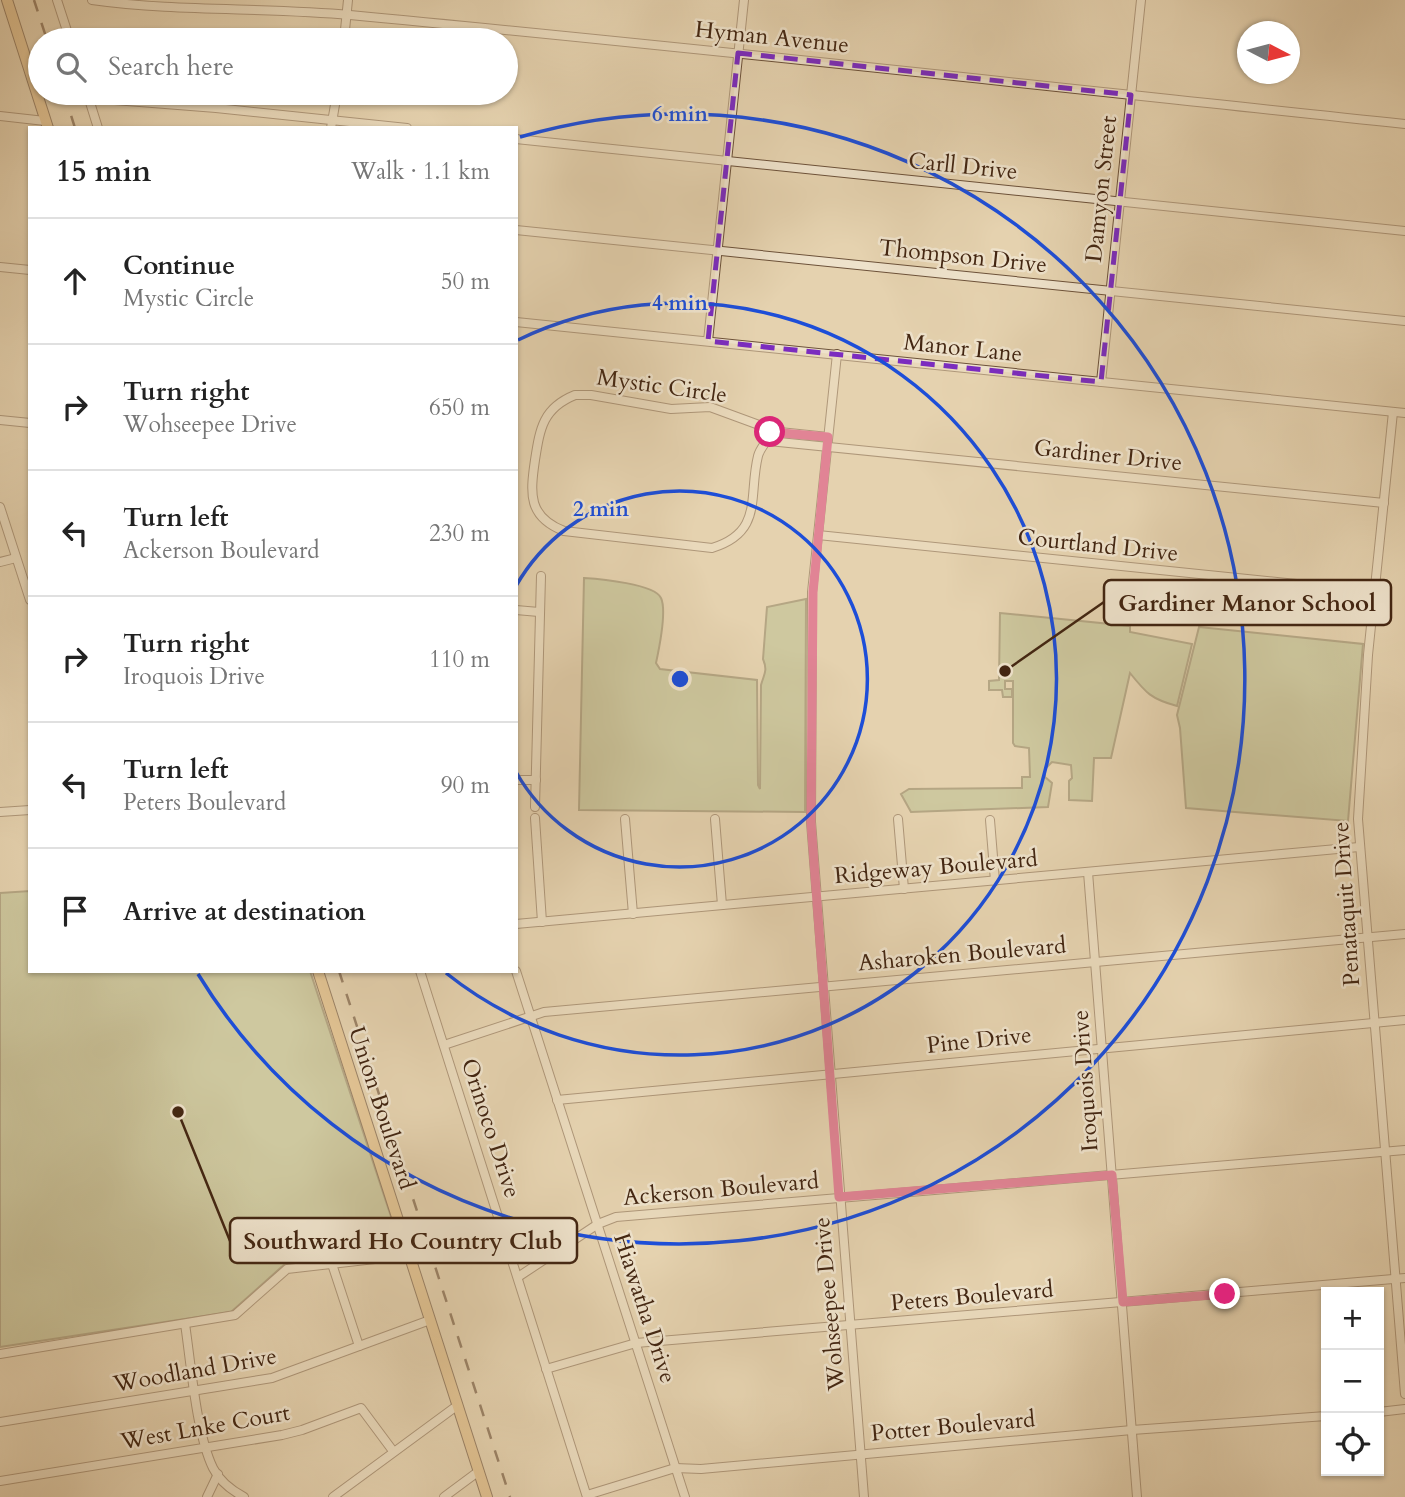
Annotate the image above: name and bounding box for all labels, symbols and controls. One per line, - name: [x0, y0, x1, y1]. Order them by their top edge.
- street label: Hyman Avenue: [693, 14, 851, 60]
- north arrow: [1237, 21, 1300, 84]
- search box: [28, 28, 518, 105]
- icon: search: [52, 48, 90, 86]
- text: Search here: [108, 49, 234, 84]
- text: 6 min: [652, 100, 708, 129]
- street label: Damyon Street: [1078, 114, 1124, 264]
- street label: Carll Drive: [907, 145, 1019, 187]
- text: 15 min: [56, 151, 151, 192]
- text: Walk · 1.1 km: [351, 156, 490, 187]
- street label: Thompson Drive: [878, 232, 1048, 280]
- text: Continue: [123, 248, 235, 283]
- icon: ahead: [56, 262, 94, 300]
- text: 50 m: [441, 266, 490, 297]
- text: Mystic Circle: [123, 283, 254, 314]
- text: 4 min: [652, 289, 708, 318]
- street label: Manor Lane: [902, 326, 1024, 370]
- street label: Mystic Circle: [595, 362, 729, 410]
- text: Turn right: [123, 374, 250, 409]
- icon: right: [56, 388, 94, 426]
- text: 650 m: [429, 392, 490, 423]
- text: Wohseepee Drive: [123, 409, 297, 440]
- route start: [754, 416, 785, 447]
- street label: Gardiner Drive: [1032, 432, 1184, 478]
- text: 2 min: [573, 495, 629, 524]
- text: Turn left: [123, 500, 228, 535]
- icon: left: [56, 514, 94, 552]
- text: 230 m: [429, 518, 490, 549]
- street label: Courtland Drive: [1016, 521, 1180, 569]
- text: Ackerson Boulevard: [123, 535, 320, 566]
- callout: Gardiner Manor School: [1104, 580, 1391, 625]
- text: Gardiner Manor School: [1118, 587, 1376, 620]
- text: Turn right: [123, 626, 250, 661]
- icon: right: [56, 640, 94, 678]
- text: 110 m: [429, 644, 490, 675]
- text: Iroquois Drive: [123, 661, 265, 692]
- centre of rings: [668, 667, 692, 691]
- text: Turn left: [123, 752, 228, 787]
- icon: left: [56, 766, 94, 804]
- text: 90 m: [441, 770, 490, 801]
- text: Peters Boulevard: [123, 787, 286, 818]
- street label: Penataquit Drive: [1325, 821, 1367, 987]
- street label: Ridgeway Boulevard: [833, 843, 1040, 891]
- icon: arrive: [56, 892, 94, 930]
- text: Arrive at destination: [123, 894, 366, 929]
- street label: Asharoken Boulevard: [857, 929, 1068, 979]
- street label: Iroquois Drive: [1065, 1009, 1105, 1153]
- street label: Pine Drive: [925, 1019, 1033, 1061]
- street label: Union Boulevard: [341, 1023, 423, 1194]
- street label: Orinoco Drive: [454, 1054, 528, 1202]
- street label: Ackerson Boulevard: [622, 1165, 821, 1213]
- street label: Wohseepee Drive: [806, 1216, 852, 1393]
- callout: Southward Ho Country Club: [230, 1218, 577, 1263]
- text: Southward Ho Country Club: [243, 1225, 563, 1258]
- street label: Hiawatha Drive: [606, 1229, 684, 1387]
- street label: Peters Boulevard: [889, 1273, 1055, 1319]
- route end: [1209, 1278, 1240, 1309]
- map controls: [1321, 1287, 1384, 1476]
- button: +: [1321, 1287, 1384, 1350]
- street label: Woodland Drive: [110, 1340, 279, 1400]
- button: −: [1321, 1350, 1384, 1413]
- street label: West Lnke Court: [117, 1397, 292, 1457]
- street label: Potter Boulevard: [870, 1403, 1037, 1449]
- button: locate: [1321, 1413, 1384, 1476]

